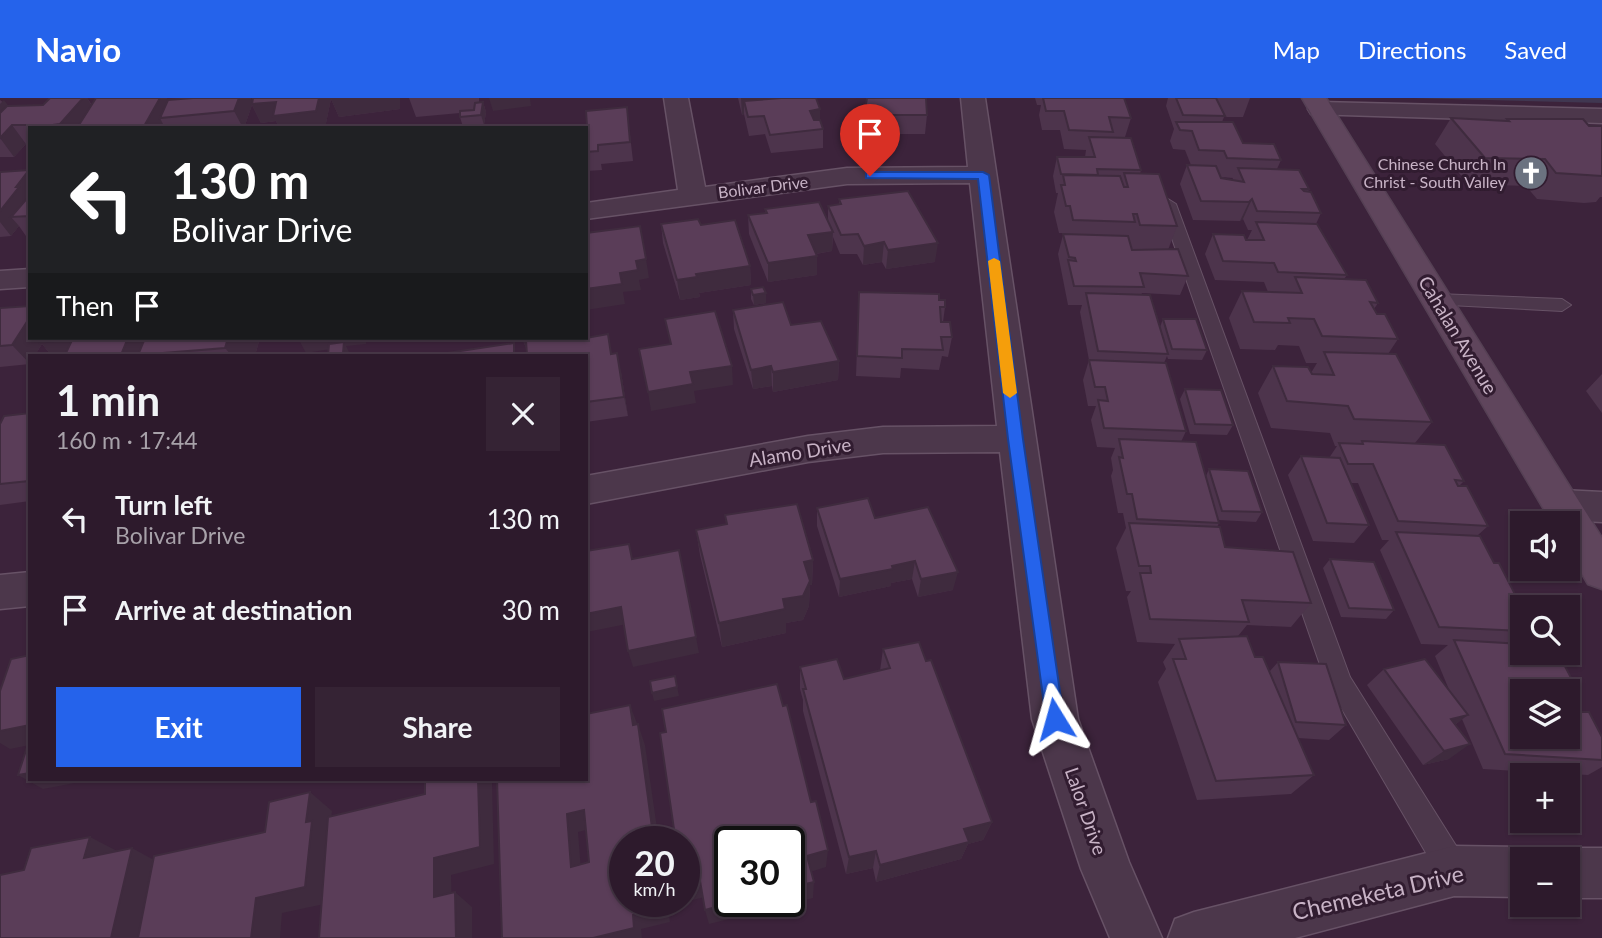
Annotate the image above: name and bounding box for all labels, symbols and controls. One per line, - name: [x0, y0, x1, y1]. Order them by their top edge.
- text: Navio: [35, 29, 121, 69]
- text: Map: [1273, 35, 1320, 64]
- text: Directions: [1358, 35, 1466, 64]
- text: Saved: [1504, 35, 1567, 64]
- pin: [840, 104, 900, 176]
- icon: arrive: [851, 115, 889, 153]
- text: 130 m: [171, 151, 309, 209]
- icon: left: [56, 154, 147, 245]
- place label: Chinese Church In Christ - South Valley: [1363, 154, 1507, 191]
- church icon: Chinese Church In Christ - South Valley: [1512, 154, 1550, 192]
- street label: Bolivar Drive: [717, 172, 809, 201]
- text: Bolivar Drive: [171, 210, 352, 249]
- street label: Cahalan Avenue: [1414, 271, 1503, 398]
- icon: arrive: [128, 287, 166, 325]
- text: Then: [56, 290, 114, 322]
- text: 1 min: [56, 375, 160, 425]
- button: close: [486, 377, 560, 451]
- text: 160 m · 17:44: [56, 426, 198, 454]
- street label: Alamo Drive: [747, 432, 853, 471]
- text: Turn left: [115, 489, 212, 521]
- icon: left: [56, 500, 94, 538]
- text: 130 m: [487, 503, 560, 535]
- map controls: [1510, 511, 1580, 917]
- button: sound: [1510, 511, 1580, 581]
- text: Bolivar Drive: [115, 521, 245, 549]
- icon: arrive: [56, 591, 94, 629]
- text: Arrive at destination: [115, 594, 352, 626]
- text: 30 m: [502, 594, 560, 626]
- button: search: [1510, 595, 1580, 665]
- button: layers: [1510, 679, 1580, 749]
- position arrow: [1018, 682, 1092, 756]
- button: Exit: [56, 687, 301, 767]
- button: Share: [315, 687, 560, 767]
- button: +: [1510, 763, 1580, 833]
- street label: Lalor Drive: [1061, 764, 1112, 858]
- speed limit sign: 30: [714, 826, 805, 917]
- text: 20: [634, 841, 675, 883]
- button: −: [1510, 847, 1580, 917]
- street label: Chemeketa Drive: [1289, 859, 1466, 925]
- text: km/h: [633, 878, 676, 900]

